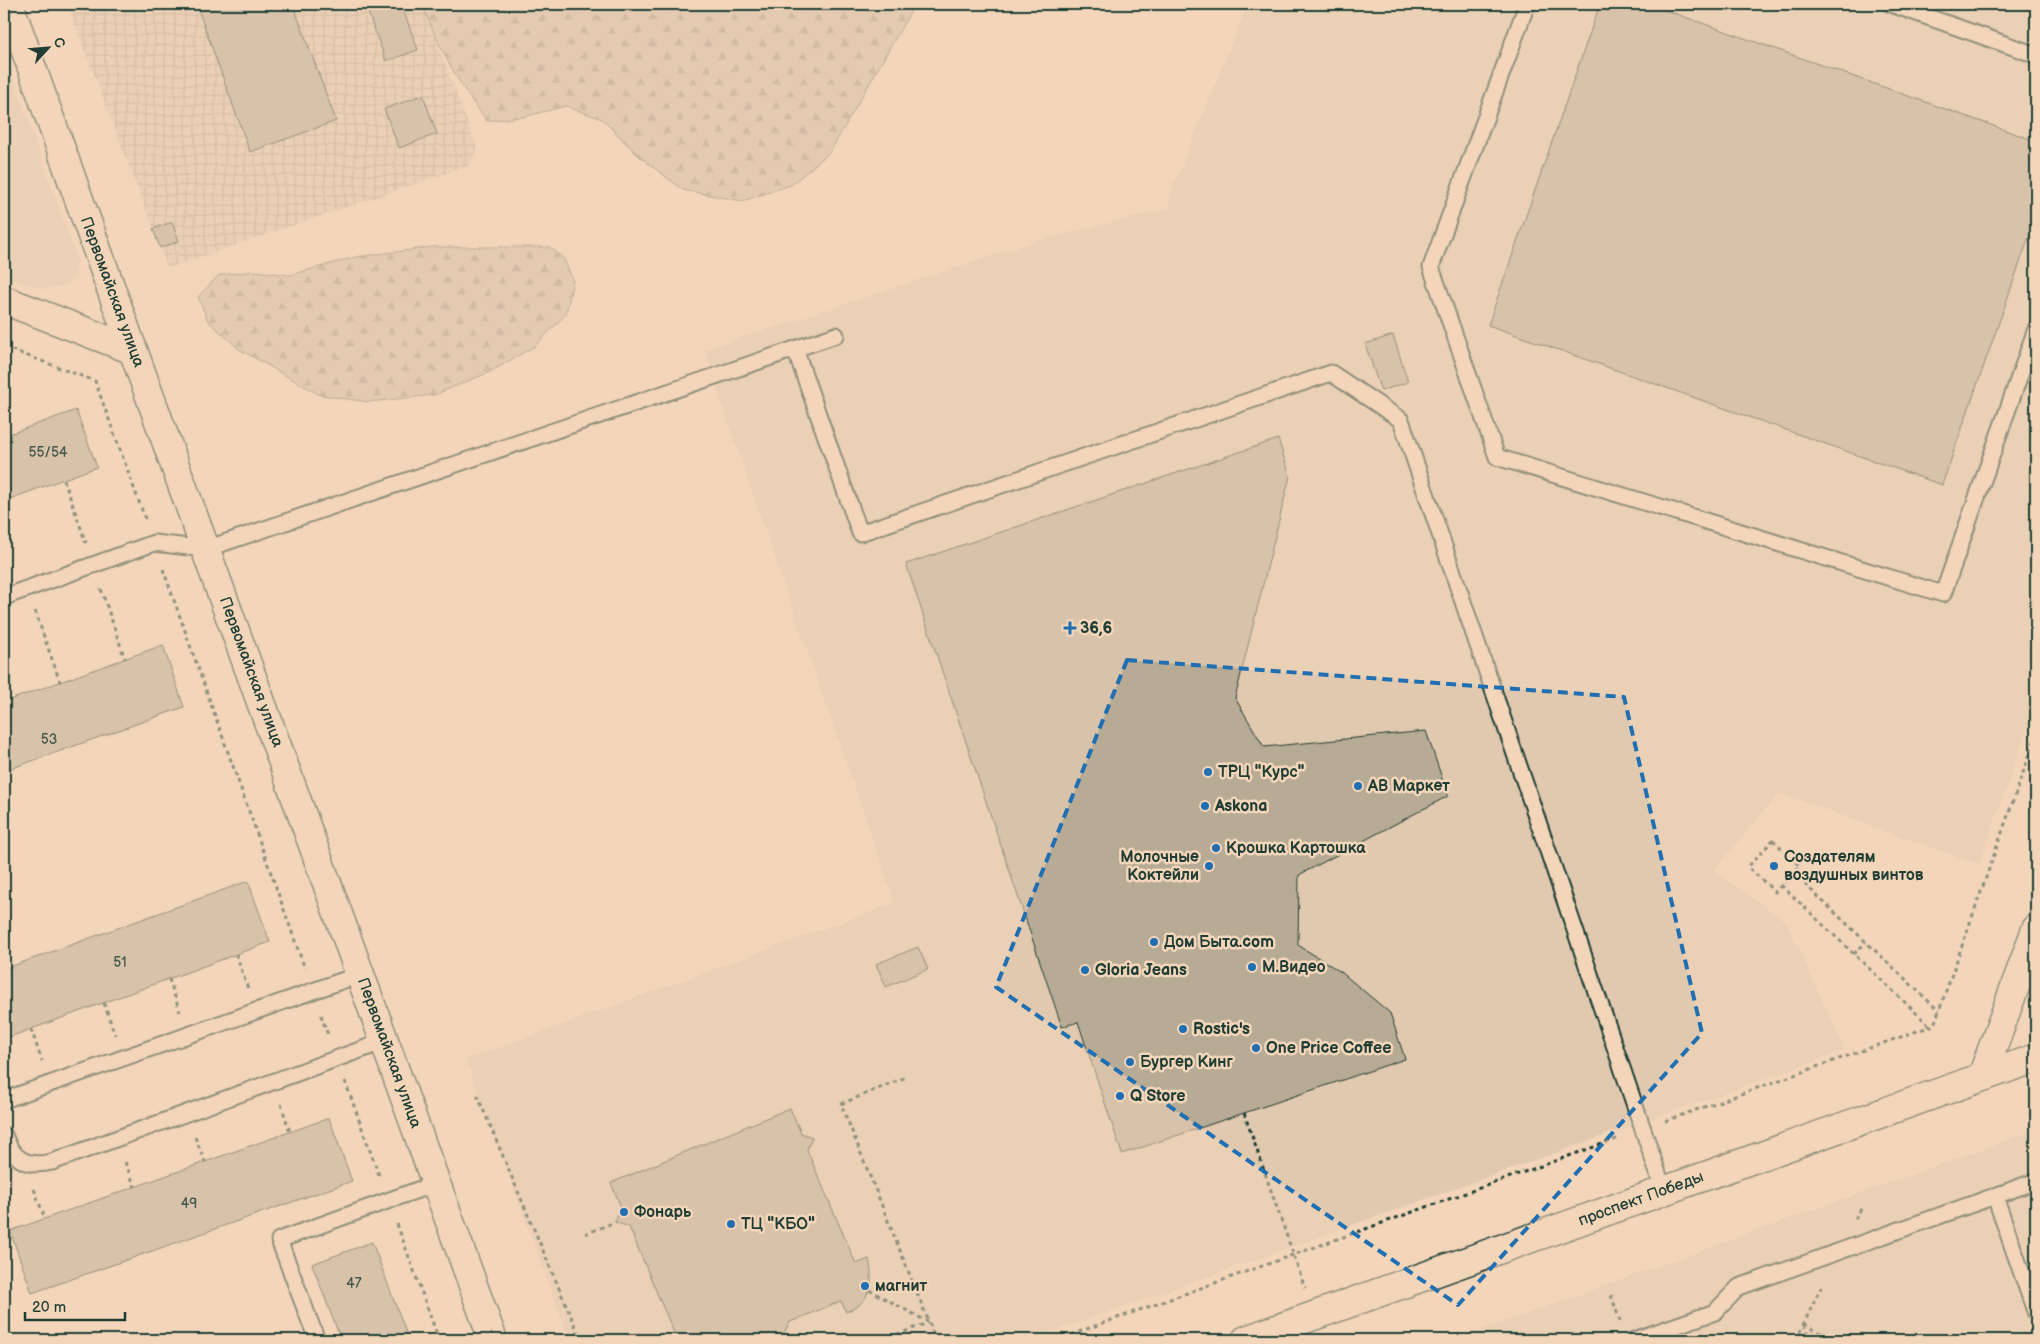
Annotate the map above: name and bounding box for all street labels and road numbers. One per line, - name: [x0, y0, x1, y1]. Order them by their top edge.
- street label: Первомайская улица: [76, 214, 148, 370]
- street label: Первомайская улица: [215, 594, 287, 750]
- street label: Первомайская улица: [353, 975, 425, 1131]
- street label: проспект Победы: [1576, 1167, 1706, 1231]

